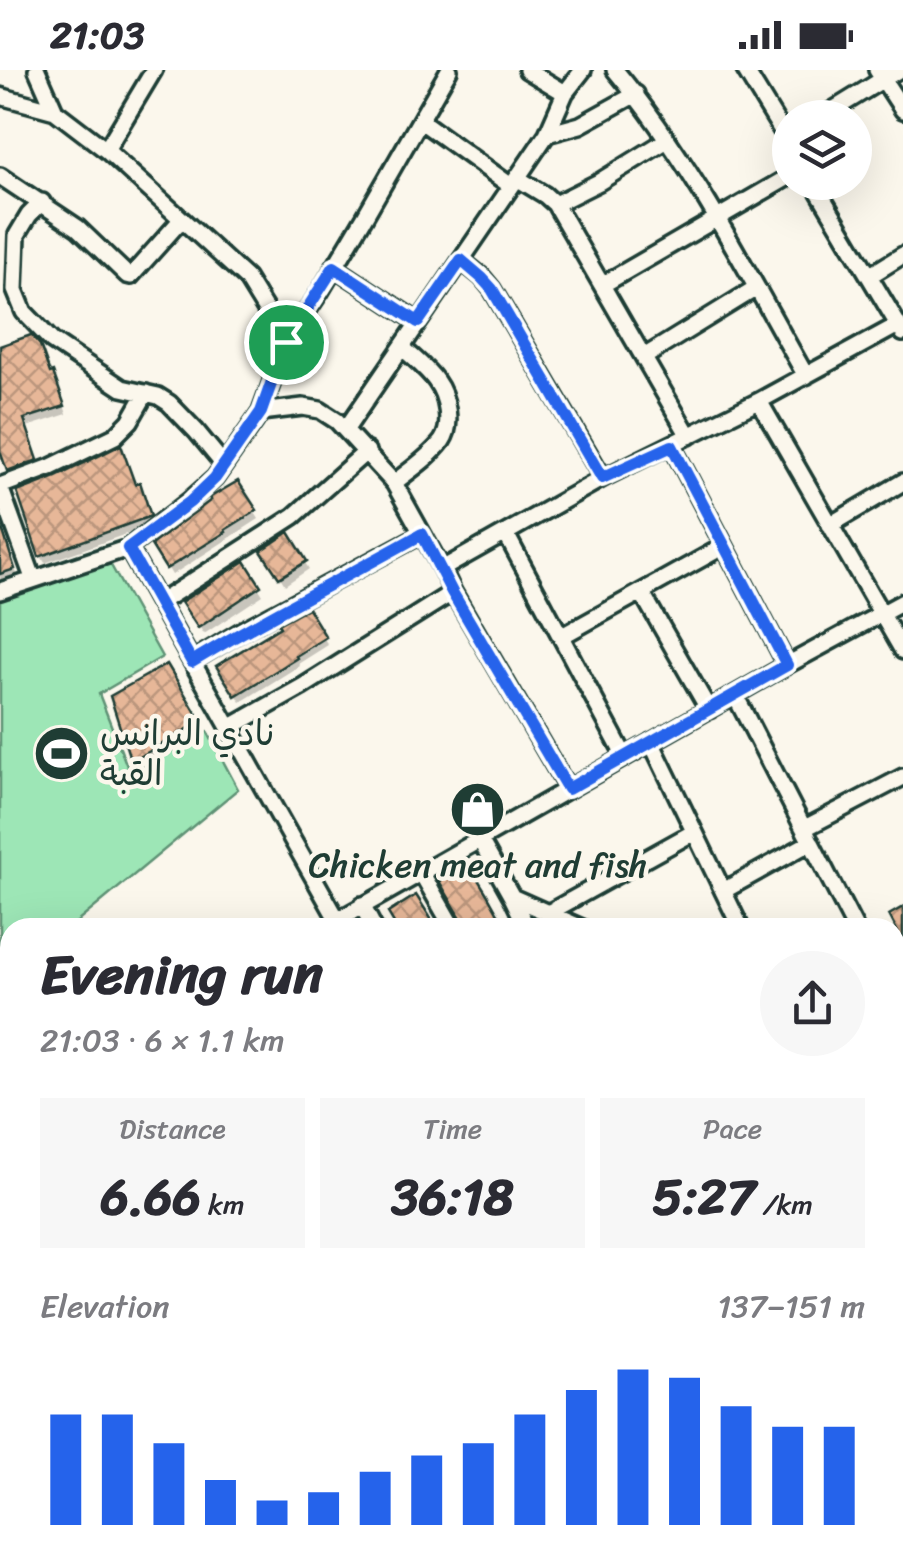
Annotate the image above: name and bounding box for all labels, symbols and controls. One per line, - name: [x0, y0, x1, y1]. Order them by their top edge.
- text: 21:03: [50, 2, 145, 69]
- map controls: [772, 100, 872, 200]
- button: layers: [772, 100, 872, 200]
- pin: [244, 300, 329, 385]
- icon: arrive: [259, 315, 314, 370]
- place label: نادي البرانس القبة: [100, 702, 274, 804]
- sports icon: نادي البرانس القبة: [31, 723, 91, 783]
- shop icon: Chicken meat and fish: [448, 779, 508, 839]
- place label: Chicken meat and fish: [309, 834, 647, 896]
- text: Evening run: [40, 926, 323, 1023]
- button: share: [760, 951, 865, 1056]
- text: 21:03 · 6 × 1.1 km: [40, 1012, 284, 1069]
- text: Distance: [119, 1104, 226, 1153]
- text: Time: [423, 1104, 482, 1153]
- text: Pace: [703, 1104, 762, 1153]
- text: 6.66: [101, 1153, 201, 1242]
- text: 36:18: [391, 1153, 514, 1242]
- text: 5:27: [652, 1153, 755, 1242]
- text: km: [201, 1180, 244, 1229]
- text: /km: [755, 1180, 813, 1229]
- text: Elevation: [40, 1278, 170, 1335]
- text: 137–151 m: [717, 1278, 865, 1335]

